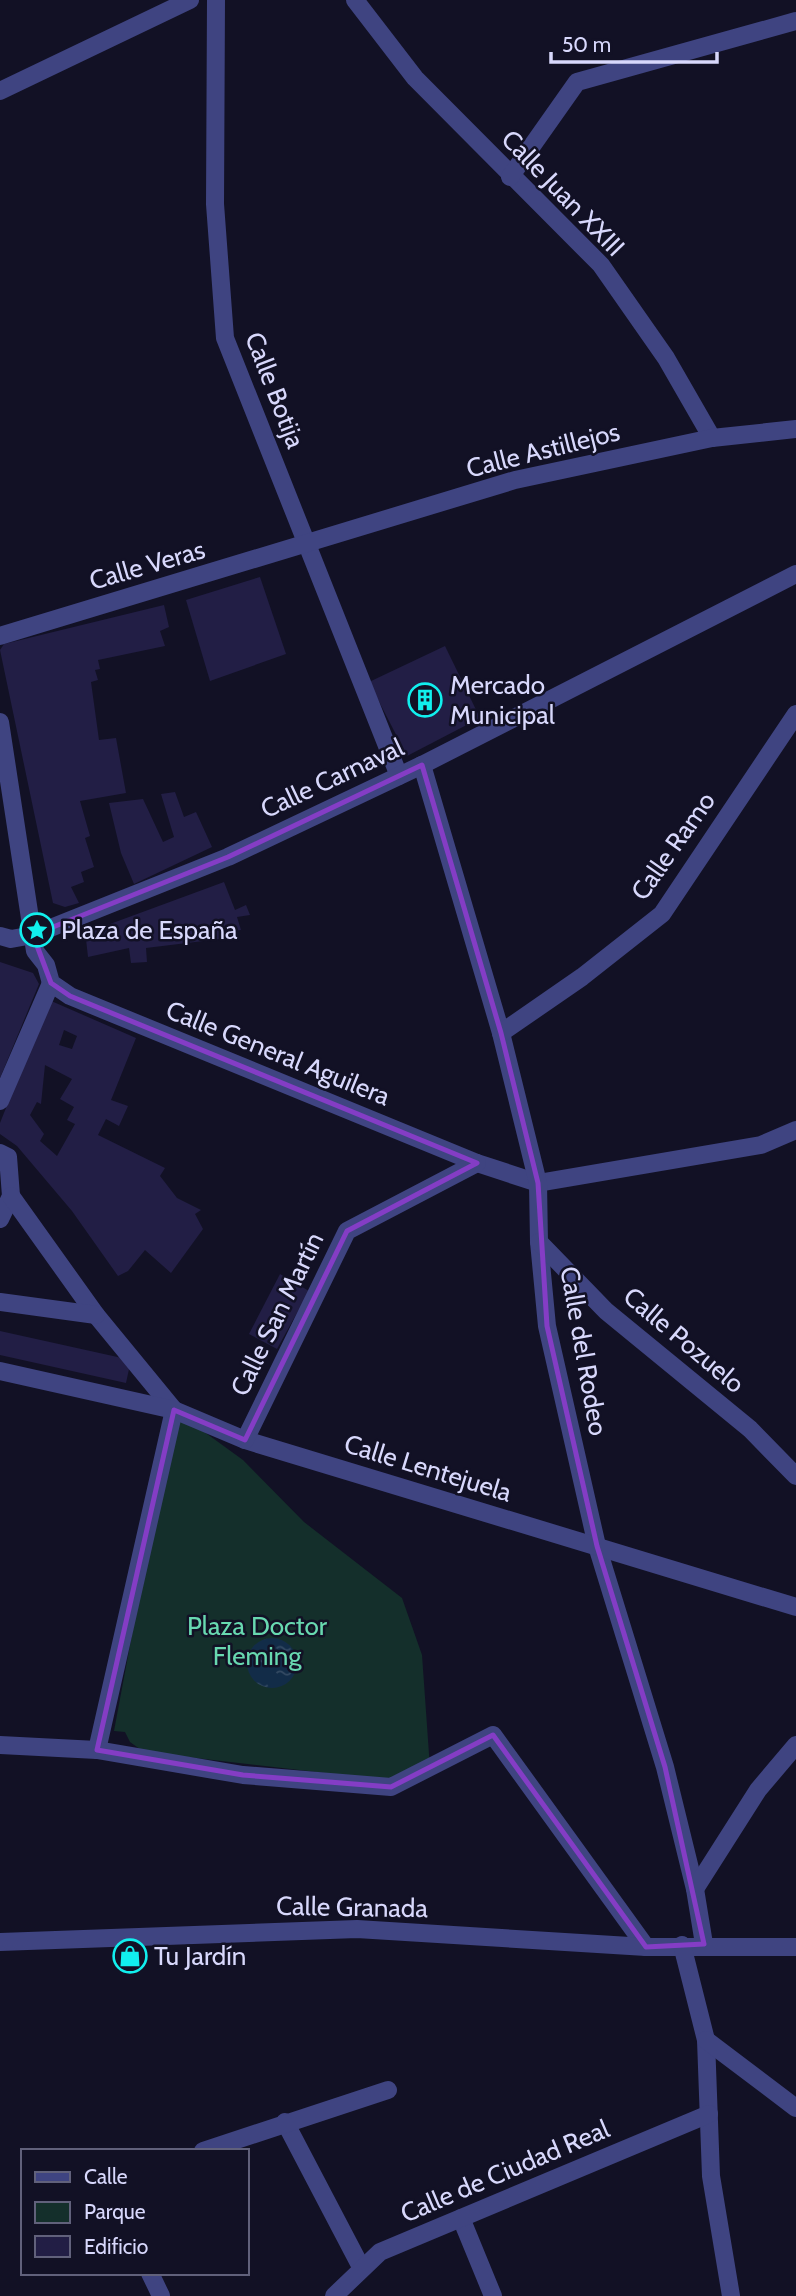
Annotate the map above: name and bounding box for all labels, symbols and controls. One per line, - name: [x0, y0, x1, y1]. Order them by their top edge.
- scale bar: [551, 21, 717, 65]
- text: 50 m: [562, 32, 611, 57]
- street label: Calle Juan XXIII: [495, 123, 631, 263]
- street label: Calle Botija: [238, 327, 312, 453]
- street label: Calle Astillejos: [463, 415, 623, 485]
- street label: Calle Veras: [86, 533, 209, 597]
- place label: Mercado Municipal: [450, 669, 555, 731]
- building icon: Mercado Municipal: [406, 681, 444, 719]
- street label: Calle Carnaval: [255, 731, 409, 825]
- street label: Calle Ramo: [624, 786, 722, 906]
- place icon: Plaza de España: [18, 911, 56, 949]
- place label: Plaza de España: [61, 914, 238, 946]
- street label: Calle General Aguilera: [161, 993, 395, 1113]
- street label: Calle San Martín: [224, 1227, 330, 1401]
- street label: Calle del Rodeo: [553, 1264, 615, 1438]
- street label: Calle Pozuelo: [617, 1280, 751, 1400]
- street label: Calle Lentejuela: [340, 1427, 516, 1509]
- park label: Plaza Doctor Fleming: [187, 1610, 328, 1672]
- street label: Calle Granada: [276, 1890, 429, 1924]
- shop icon: Tu Jardín: [111, 1937, 149, 1975]
- place label: Tu Jardín: [154, 1940, 246, 1972]
- street label: Calle de Ciudad Real: [396, 2113, 614, 2229]
- legend: [21, 2149, 248, 2275]
- text: Calle: [84, 2164, 128, 2189]
- text: Parque: [84, 2199, 146, 2224]
- text: Edificio: [84, 2234, 148, 2259]

